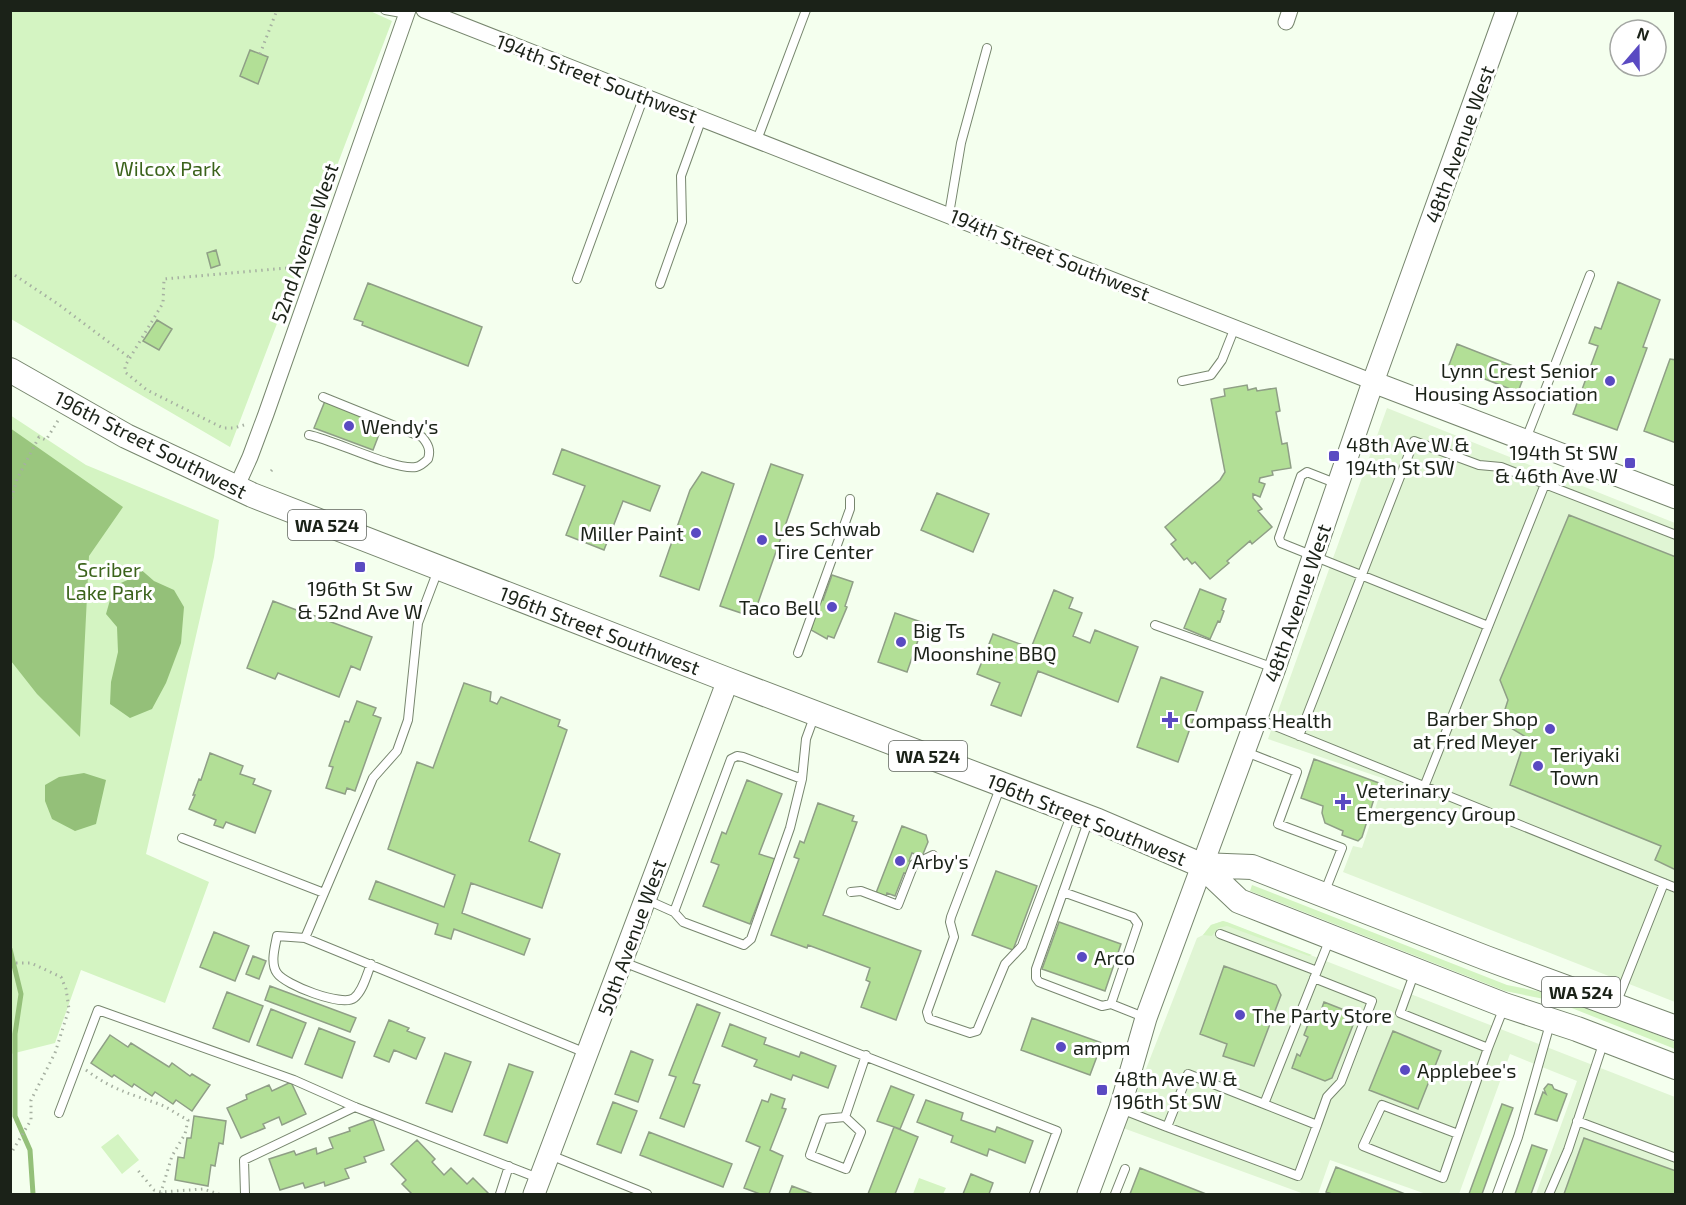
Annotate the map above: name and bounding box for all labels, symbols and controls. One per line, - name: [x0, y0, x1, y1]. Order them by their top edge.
- north arrow: [1608, 18, 1668, 78]
- text: N: [1635, 23, 1652, 44]
- street label: 194th Street Southwest: [493, 29, 701, 128]
- street label: 48th Avenue West: [1419, 62, 1499, 226]
- park label: Wilcox Park: [115, 156, 221, 180]
- street label: 52nd Avenue West: [265, 160, 343, 326]
- street label: 194th Street Southwest: [946, 203, 1154, 305]
- place label: Lynn Crest Senior Housing Association: [1415, 358, 1598, 405]
- marker: Lynn Crest Senior Housing Association: [1603, 374, 1617, 388]
- street label: 196th Street Southwest: [51, 385, 252, 503]
- place label: Wendy's: [361, 414, 438, 438]
- marker: Wendy's: [342, 419, 356, 433]
- place label: 48th Ave W & 194th St SW: [1346, 432, 1470, 479]
- place label: 194th St SW & 46th Ave W: [1495, 440, 1618, 487]
- marker: 48th Ave W & 194th St SW: [1327, 449, 1341, 463]
- marker: 194th St SW & 46th Ave W: [1623, 456, 1637, 470]
- road number: WA 524: [288, 510, 366, 540]
- place label: Les Schwab Tire Center: [774, 516, 881, 563]
- street label: 48th Avenue West: [1259, 520, 1335, 685]
- place label: Miller Paint: [580, 521, 684, 545]
- marker: Miller Paint: [689, 526, 703, 540]
- marker: Les Schwab Tire Center: [755, 533, 769, 547]
- park label: Scriber Lake Park: [65, 557, 153, 604]
- marker: 196th St Sw & 52nd Ave W: [353, 560, 367, 574]
- place label: 196th St Sw & 52nd Ave W: [297, 576, 423, 623]
- street label: 196th Street Southwest: [496, 581, 704, 679]
- place label: Taco Bell: [739, 595, 820, 619]
- marker: Taco Bell: [825, 600, 839, 614]
- place label: Big Ts Moonshine BBQ: [913, 618, 1057, 665]
- marker: Big Ts Moonshine BBQ: [894, 635, 908, 649]
- place label: Barber Shop at Fred Meyer: [1413, 706, 1538, 753]
- place label: Compass Health: [1184, 708, 1332, 732]
- marker: Compass Health: [1161, 711, 1179, 729]
- marker: Barber Shop at Fred Meyer: [1543, 722, 1557, 736]
- road number: WA 524: [889, 741, 967, 771]
- place label: Teriyaki Town: [1550, 742, 1620, 789]
- marker: Teriyaki Town: [1531, 759, 1545, 773]
- street label: 196th Street Southwest: [984, 768, 1190, 870]
- place label: Veterinary Emergency Group: [1356, 778, 1516, 825]
- marker: Veterinary Emergency Group: [1334, 793, 1352, 811]
- place label: Arby's: [912, 849, 969, 873]
- marker: Arby's: [893, 854, 907, 868]
- street label: 50th Avenue West: [592, 855, 671, 1018]
- place label: Arco: [1094, 945, 1135, 969]
- marker: Arco: [1075, 950, 1089, 964]
- road number: WA 524: [1542, 977, 1620, 1007]
- place label: The Party Store: [1252, 1003, 1392, 1027]
- marker: The Party Store: [1233, 1008, 1247, 1022]
- place label: ampm: [1073, 1035, 1131, 1059]
- marker: ampm: [1054, 1040, 1068, 1054]
- place label: Applebee's: [1417, 1058, 1516, 1082]
- marker: Applebee's: [1398, 1063, 1412, 1077]
- place label: 48th Ave W & 196th St SW: [1114, 1066, 1238, 1113]
- marker: 48th Ave W & 196th St SW: [1095, 1083, 1109, 1097]

